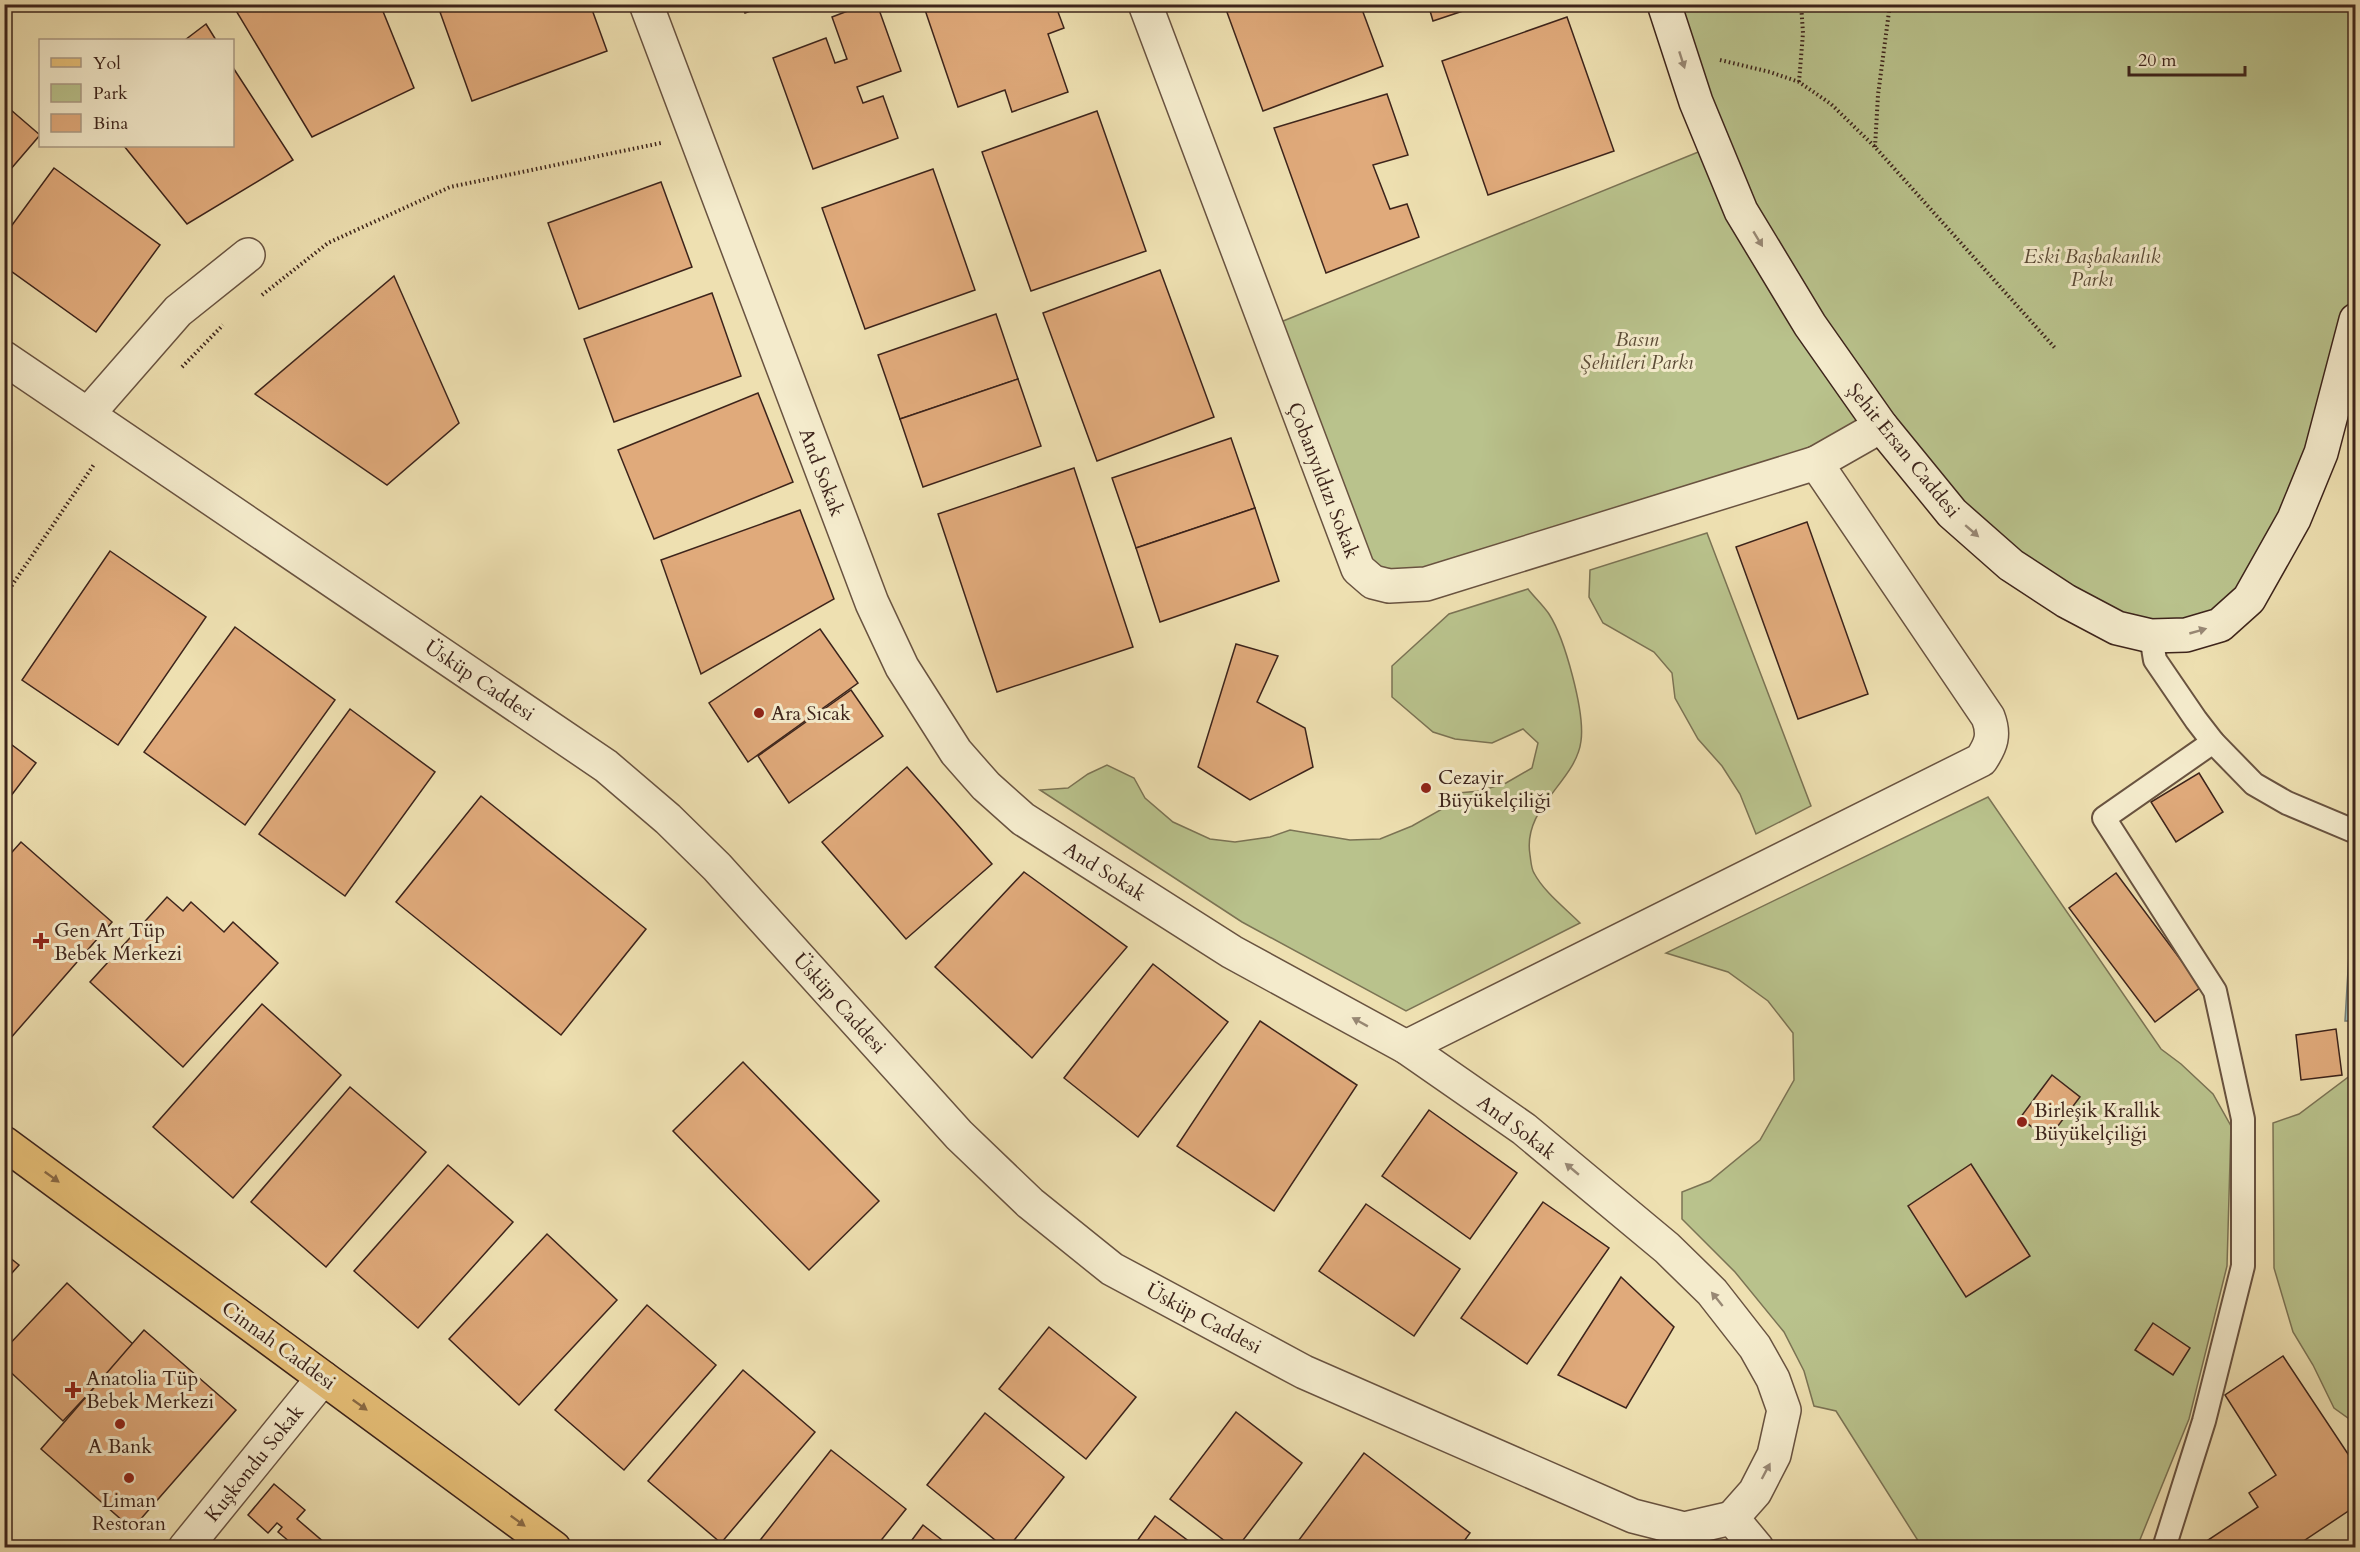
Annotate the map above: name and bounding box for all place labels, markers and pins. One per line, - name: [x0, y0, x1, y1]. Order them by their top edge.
- place label: Ara Sıcak: [771, 700, 851, 727]
- marker: Ara Sıcak: [752, 706, 766, 720]
- place label: Cezayir Büyükelçiliği: [1438, 764, 1552, 814]
- marker: Cezayir Büyükelçiliği: [1419, 781, 1433, 795]
- place label: Gen Art Tüp Bebek Merkezi: [54, 917, 183, 967]
- marker: Gen Art Tüp Bebek Merkezi: [32, 932, 50, 950]
- place label: Birleşik Krallık Büyükelçiliği: [2034, 1097, 2161, 1147]
- marker: Birleşik Krallık Büyükelçiliği: [2015, 1115, 2029, 1129]
- place label: Anatolia Tüp Bebek Merkezi: [86, 1365, 215, 1415]
- marker: Anatolia Tüp Bebek Merkezi: [64, 1381, 82, 1399]
- marker: A Bank: [113, 1417, 127, 1431]
- place label: A Bank: [88, 1433, 152, 1460]
- marker: Liman Restoran: [122, 1471, 136, 1485]
- place label: Liman Restoran: [92, 1487, 167, 1537]

